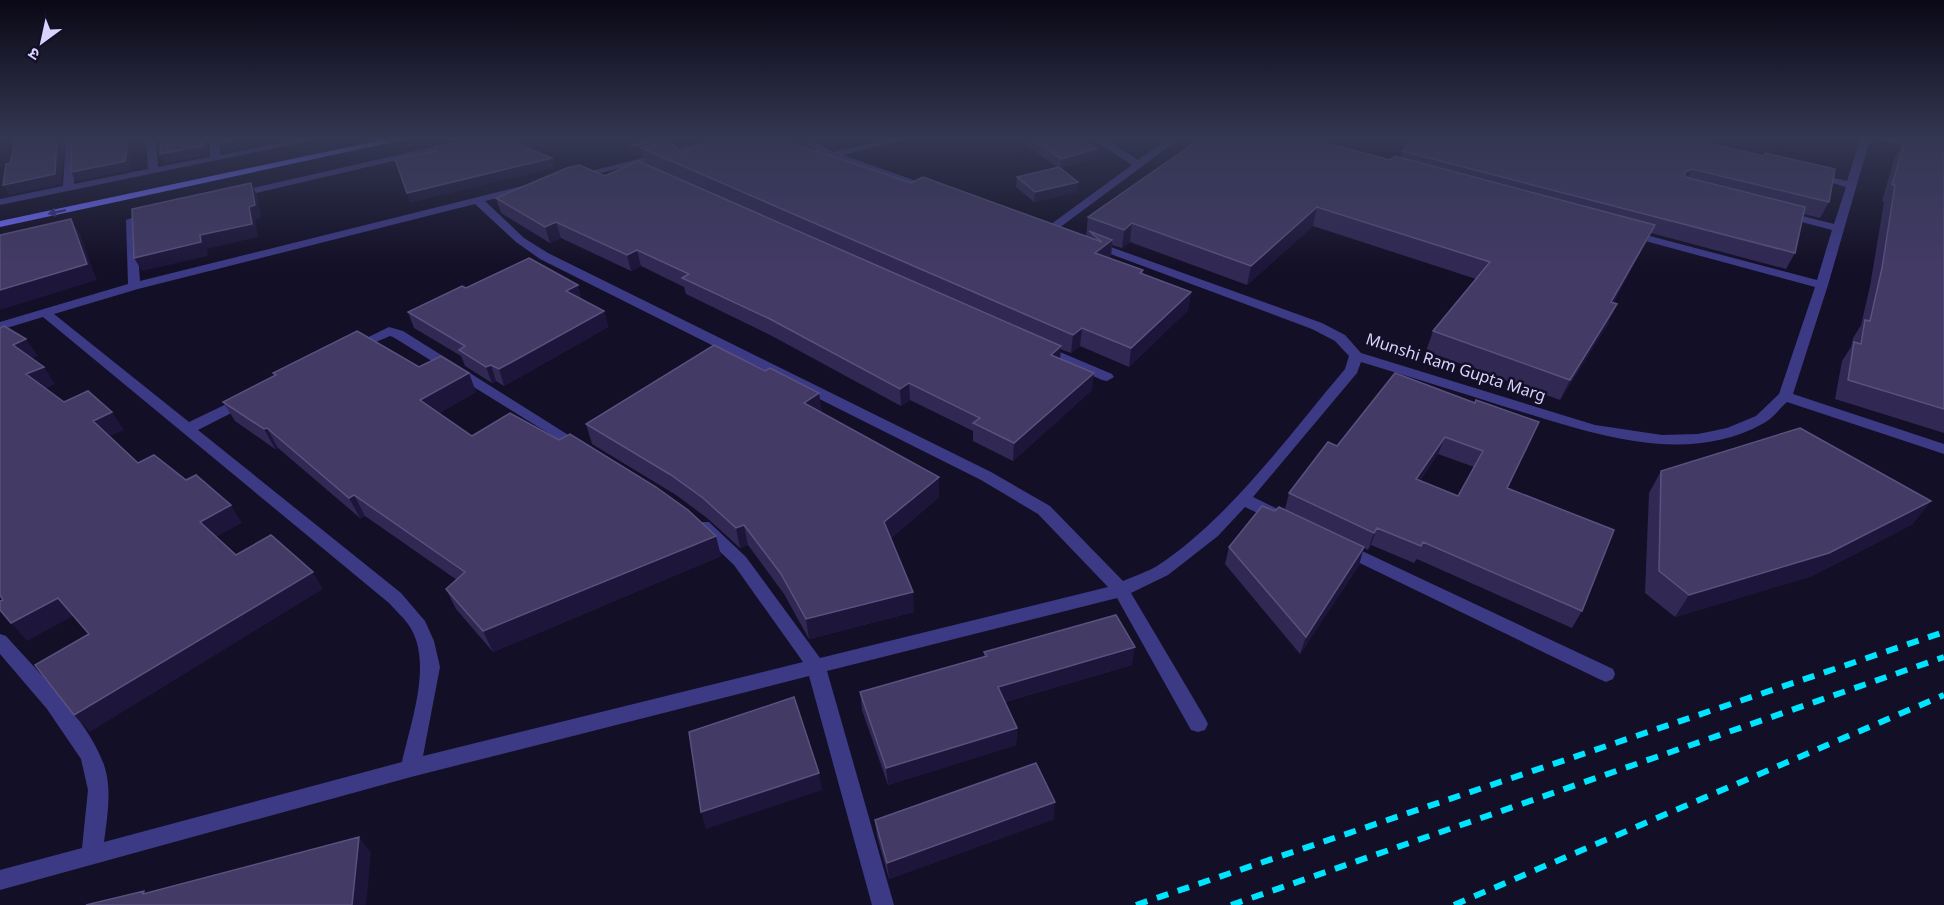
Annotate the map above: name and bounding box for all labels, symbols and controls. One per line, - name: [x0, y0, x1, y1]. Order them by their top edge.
- north arrow: [12, 12, 72, 72]
- text: उ: [23, 42, 44, 66]
- one-way arrow: [48, 208, 67, 217]
- street label: Munshi Ram Gupta Marg: [1363, 327, 1549, 407]

